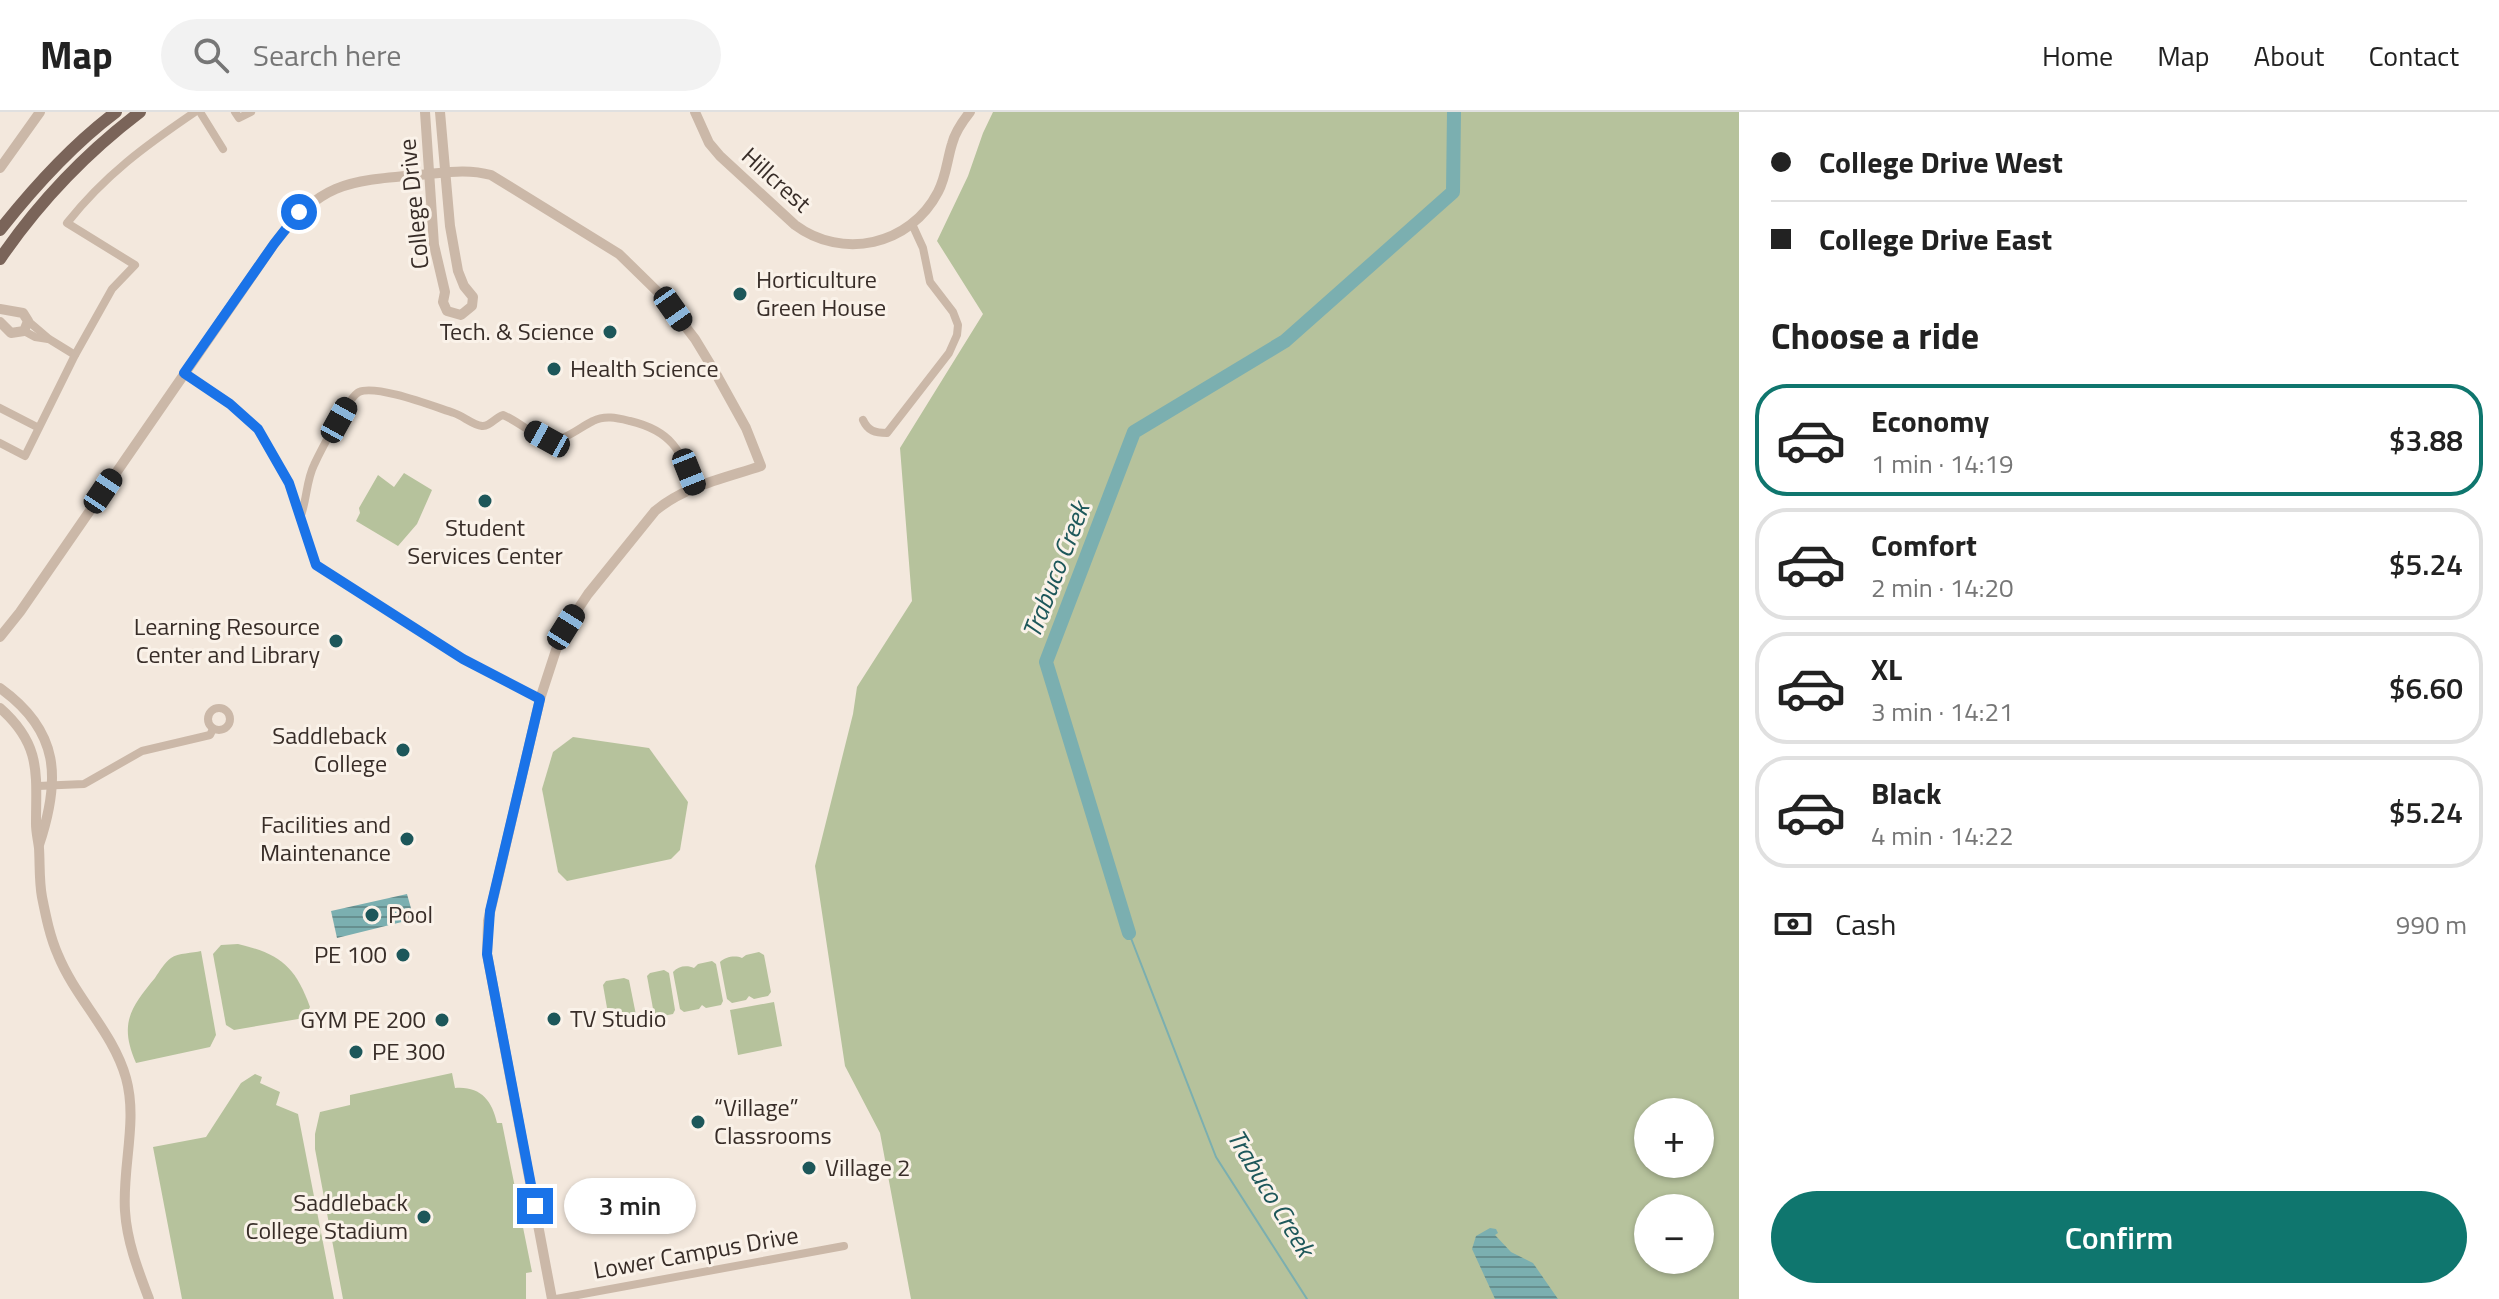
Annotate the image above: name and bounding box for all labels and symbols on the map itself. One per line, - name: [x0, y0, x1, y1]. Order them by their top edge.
- street label: College Drive: [388, 137, 438, 271]
- street label: Hillcrest: [734, 138, 820, 221]
- route start: [281, 194, 317, 230]
- place label: Horticulture Green House: [756, 261, 886, 325]
- car: [649, 282, 697, 336]
- marker: Horticulture Green House: [731, 285, 749, 303]
- place label: Tech. & Science: [440, 313, 594, 349]
- marker: Tech. & Science: [601, 323, 619, 341]
- place label: Health Science: [570, 350, 719, 386]
- marker: Health Science: [545, 360, 563, 378]
- car: [317, 393, 361, 447]
- car: [520, 417, 574, 461]
- car: [669, 445, 709, 499]
- car: [80, 464, 126, 518]
- marker: Student Services Center: [476, 492, 494, 510]
- water label: Trabuco Creek: [1012, 493, 1101, 643]
- place label: Student Services Center: [407, 509, 563, 573]
- car: [543, 600, 589, 654]
- place label: Learning Resource Center and Library: [134, 608, 320, 672]
- marker: Learning Resource Center and Library: [327, 632, 345, 650]
- place label: Saddleback College: [272, 717, 387, 781]
- marker: Saddleback College: [394, 741, 412, 759]
- place label: Facilities and Maintenance: [260, 806, 391, 870]
- marker: Facilities and Maintenance: [398, 830, 416, 848]
- place label: Pool: [388, 896, 433, 932]
- marker: Pool: [363, 906, 381, 924]
- place label: PE 100: [314, 936, 387, 972]
- marker: PE 100: [394, 946, 412, 964]
- place label: TV Studio: [570, 1000, 666, 1036]
- place label: GYM PE 200: [300, 1001, 426, 1037]
- marker: TV Studio: [545, 1010, 563, 1028]
- marker: GYM PE 200: [433, 1011, 451, 1029]
- place label: PE 300: [372, 1033, 445, 1069]
- marker: PE 300: [347, 1043, 365, 1061]
- place label: “Village” Classrooms: [714, 1089, 832, 1153]
- marker: “Village” Classrooms: [689, 1113, 707, 1131]
- water label: Trabuco Creek: [1218, 1122, 1327, 1267]
- place label: Village 2: [825, 1149, 911, 1185]
- marker: Village 2: [800, 1159, 818, 1177]
- callout: 3 min: [563, 1178, 695, 1234]
- place label: Saddleback College Stadium: [246, 1184, 408, 1248]
- route end: [517, 1188, 553, 1224]
- marker: Saddleback College Stadium: [415, 1208, 433, 1226]
- street label: Lower Campus Drive: [591, 1216, 801, 1288]

